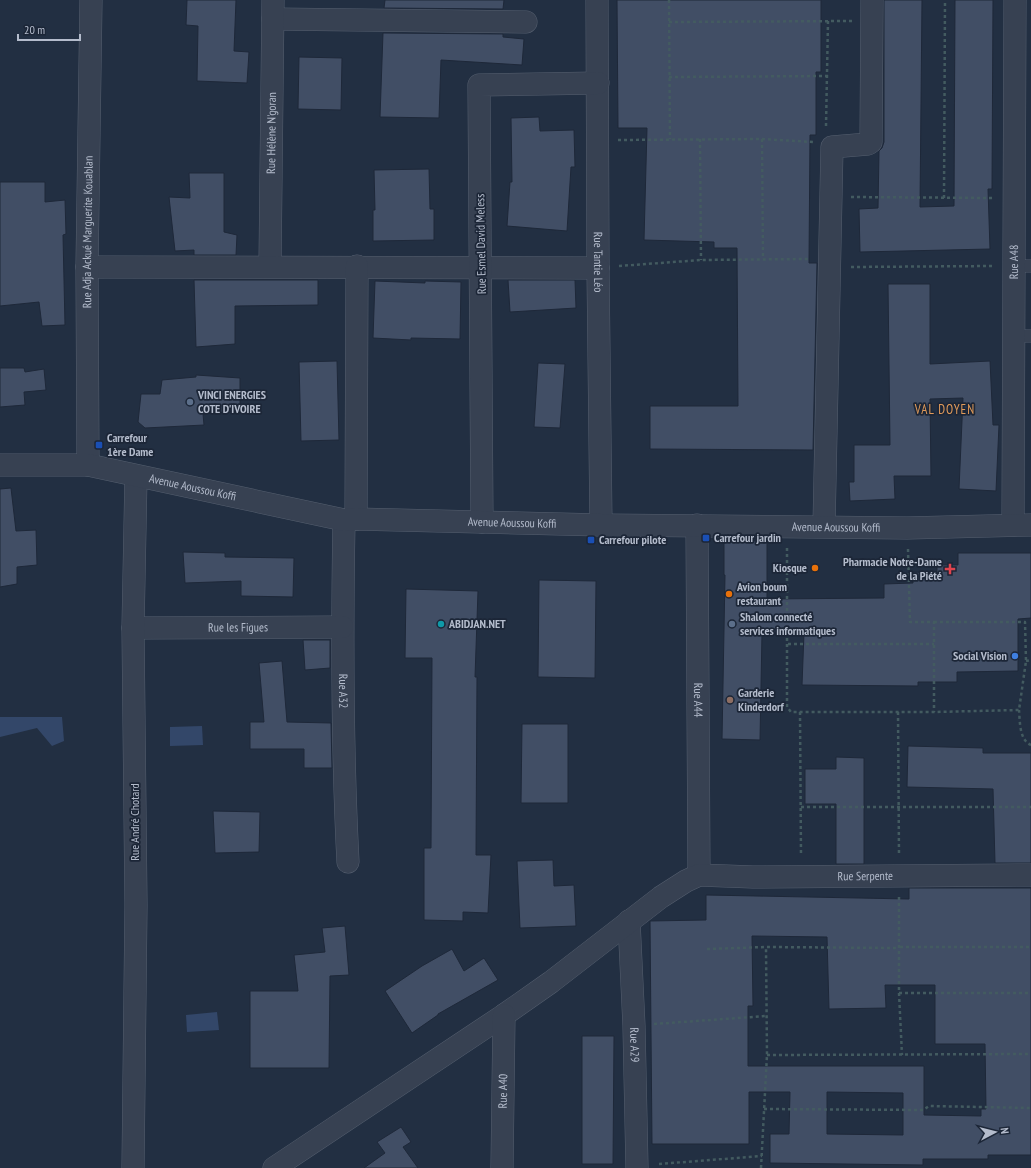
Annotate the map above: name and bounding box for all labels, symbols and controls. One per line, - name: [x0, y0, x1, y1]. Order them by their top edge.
- scale bar: [18, 16, 80, 42]
- text: 20 m: [24, 22, 45, 37]
- street label: Rue Hélène N'goran: [263, 92, 279, 174]
- street label: Rue Adja Ackué Marguerite Kouablan: [79, 156, 96, 308]
- street label: Rue Esmel David Meless: [472, 194, 489, 294]
- street label: Rue Tantie Léo: [591, 232, 606, 292]
- street label: Rue A48: [1006, 245, 1021, 279]
- place label: VINCI ENERGIES COTE D'IVOIRE: [197, 387, 266, 416]
- marker: VINCI ENERGIES COTE D'IVOIRE: [185, 397, 195, 407]
- district label: VAL DOYEN: [914, 401, 975, 418]
- place label: Carrefour 1ère Dame: [107, 430, 153, 459]
- marker: Carrefour 1ère Dame: [94, 440, 104, 450]
- street label: Avenue Aoussou Koffi: [148, 470, 238, 504]
- street label: Avenue Aoussou Koffi: [468, 514, 557, 531]
- street label: Avenue Aoussou Koffi: [792, 519, 880, 535]
- place label: Carrefour jardin: [714, 530, 781, 545]
- place label: Carrefour pilote: [599, 532, 666, 547]
- marker: Carrefour jardin: [701, 533, 711, 543]
- marker: Carrefour pilote: [586, 535, 596, 545]
- place label: Pharmacie Notre-Dame de la Piété: [843, 554, 942, 583]
- place label: Kiosque: [773, 560, 807, 575]
- marker: Kiosque: [810, 563, 820, 573]
- marker: Pharmacie Notre-Dame de la Piété: [945, 564, 955, 574]
- place label: Avion boum restaurant: [736, 579, 787, 608]
- marker: Avion boum restaurant: [724, 589, 734, 599]
- place label: Shalom connecté services informatiques: [740, 609, 835, 638]
- place label: ABIDJAN.NET: [448, 616, 506, 631]
- street label: Rue les Figues: [208, 619, 268, 635]
- marker: ABIDJAN.NET: [436, 619, 446, 629]
- marker: Shalom connecté services informatiques: [727, 619, 737, 629]
- place label: Social Vision: [953, 648, 1007, 663]
- marker: Social Vision: [1010, 651, 1020, 661]
- street label: Rue A32: [336, 674, 351, 708]
- street label: Rue A44: [691, 683, 706, 718]
- place label: Garderie Kinderdorf: [738, 685, 785, 714]
- marker: Garderie Kinderdorf: [725, 695, 735, 705]
- street label: Rue André Chotard: [127, 783, 142, 861]
- street label: Rue Serpente: [837, 868, 893, 883]
- street label: Rue A29: [627, 1027, 643, 1062]
- street label: Rue A40: [495, 1074, 510, 1108]
- north arrow: [975, 1112, 1015, 1152]
- text: N: [998, 1127, 1012, 1135]

